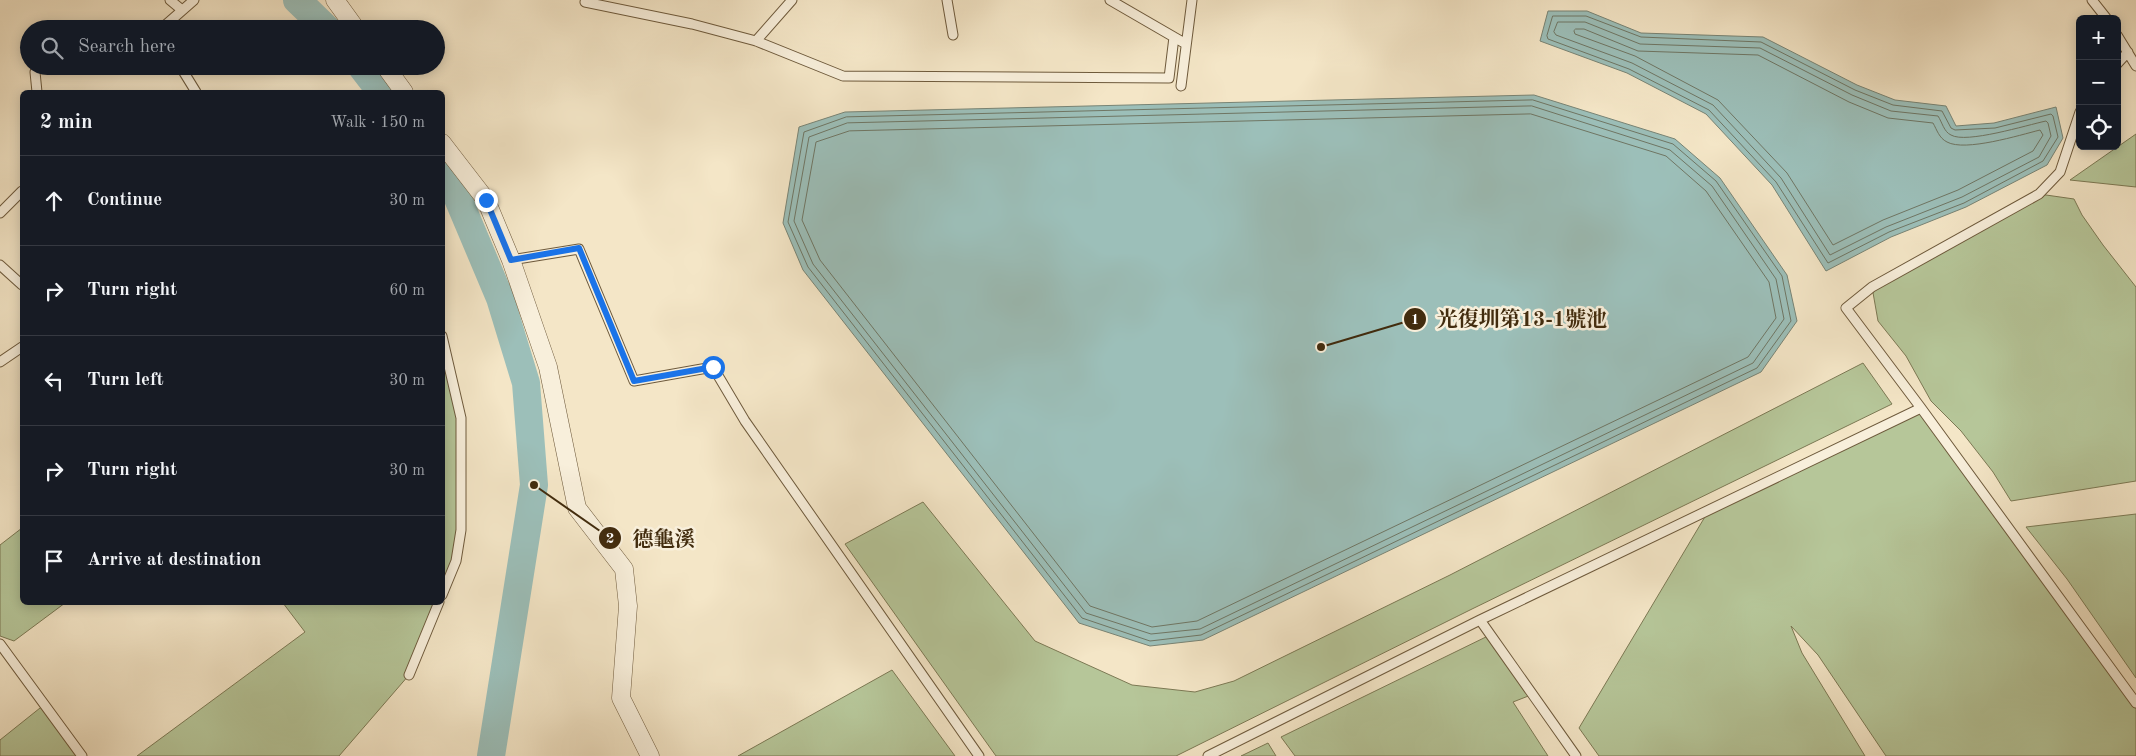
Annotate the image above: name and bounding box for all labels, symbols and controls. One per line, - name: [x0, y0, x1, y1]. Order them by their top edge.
- map controls: [2076, 15, 2121, 150]
- button: +: [2076, 15, 2121, 60]
- search box: [20, 20, 445, 75]
- icon: search: [38, 34, 66, 62]
- text: Search here: [78, 38, 175, 57]
- button: −: [2076, 60, 2121, 105]
- button: locate: [2076, 105, 2121, 150]
- text: 2 min: [40, 112, 93, 133]
- text: Walk · 150 m: [330, 115, 425, 131]
- icon: ahead: [40, 187, 68, 215]
- route end: [475, 189, 498, 212]
- text: Continue: [87, 191, 162, 210]
- text: 30 m: [389, 193, 425, 209]
- icon: right: [40, 277, 68, 305]
- text: Turn right: [87, 281, 177, 300]
- text: 60 m: [389, 283, 425, 299]
- callout: 光復圳第13-1號池: [1402, 301, 1617, 337]
- text: 光復圳第13-1號池: [1437, 307, 1607, 331]
- text: 1: [1411, 313, 1419, 328]
- route start: [702, 356, 725, 379]
- icon: left: [40, 367, 68, 395]
- text: Turn left: [87, 371, 164, 390]
- text: 30 m: [389, 373, 425, 389]
- icon: right: [40, 457, 68, 485]
- text: Turn right: [87, 461, 177, 480]
- text: 30 m: [389, 463, 425, 479]
- callout: 德龜溪: [598, 520, 706, 556]
- text: 德龜溪: [633, 527, 696, 551]
- text: 2: [606, 532, 614, 547]
- icon: arrive: [40, 547, 68, 575]
- text: Arrive at destination: [87, 551, 261, 570]

